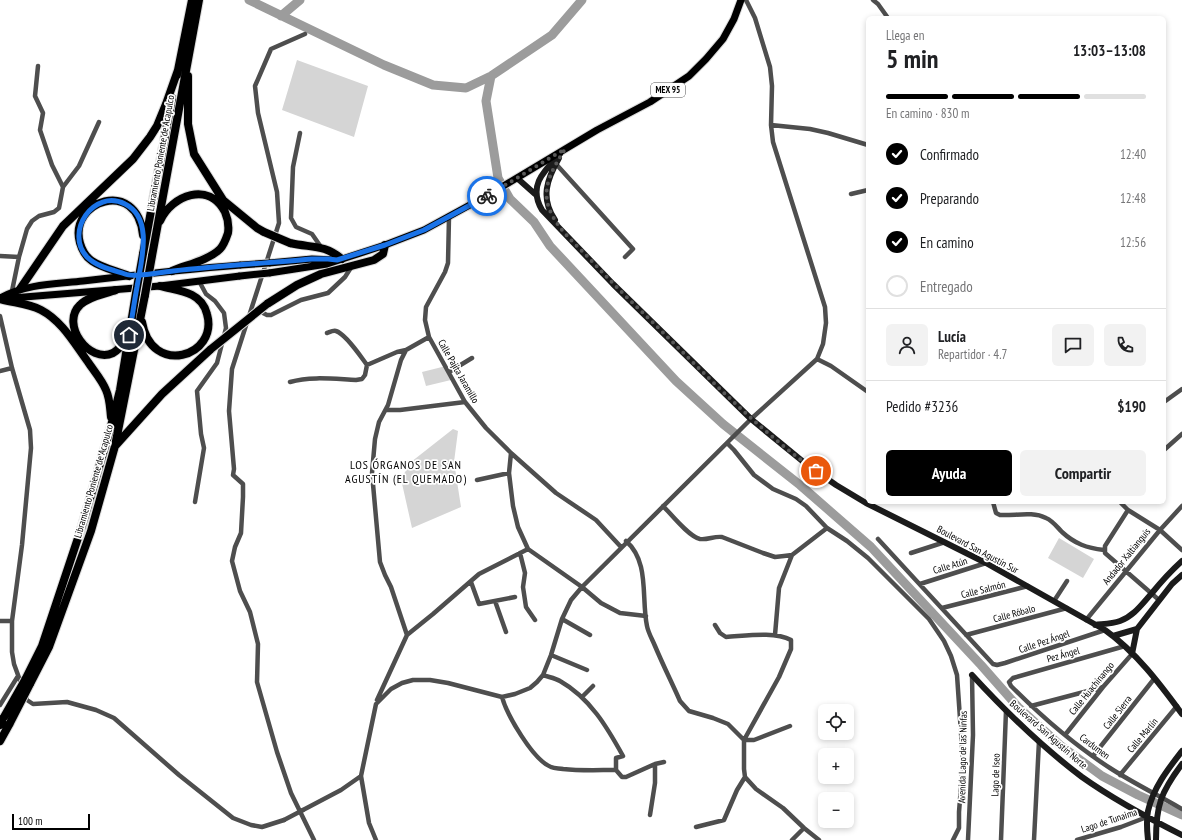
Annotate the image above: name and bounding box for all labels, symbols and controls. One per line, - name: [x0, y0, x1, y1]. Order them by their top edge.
- text: Llega en: [886, 27, 924, 44]
- text: 13:03–13:08: [1073, 41, 1146, 60]
- text: 5 min: [886, 42, 939, 75]
- road number: MEX 95: [651, 83, 685, 97]
- street label: Libramiento Poniente de Acapulco: [144, 94, 177, 212]
- text: En camino · 830 m: [886, 105, 970, 122]
- icon: check: [886, 143, 908, 165]
- text: Confirmado: [920, 145, 979, 164]
- text: 12:40: [1120, 146, 1146, 163]
- courier: [467, 176, 507, 216]
- icon: bike: [476, 185, 498, 207]
- icon: check: [886, 187, 908, 209]
- text: Preparando: [920, 189, 979, 208]
- text: 12:48: [1120, 190, 1146, 207]
- icon: check: [886, 231, 908, 253]
- text: En camino: [920, 233, 974, 252]
- text: 12:56: [1120, 234, 1146, 251]
- text: Entregado: [920, 277, 973, 296]
- pin: [112, 318, 146, 352]
- icon: home: [118, 324, 140, 346]
- button: person: [886, 324, 928, 366]
- button: chat: [1052, 324, 1094, 366]
- button: phone: [1104, 324, 1146, 366]
- text: Lucía: [938, 327, 966, 346]
- street label: Calle Pajita Jaramillo: [435, 337, 482, 406]
- text: Repartidor · 4.7: [938, 346, 1007, 363]
- text: Pedido #3236: [886, 397, 958, 416]
- text: $190: [1117, 397, 1146, 416]
- street label: Libramiento Poniente de Acapulco: [71, 423, 116, 539]
- button: Ayuda: [886, 450, 1012, 496]
- button: Compartir: [1020, 450, 1146, 496]
- pin: [799, 454, 833, 488]
- district label: LOS ÓRGANOS DE SAN AGUSTÍN (EL QUEMADO): [345, 457, 467, 486]
- icon: bag: [805, 460, 827, 482]
- street label: Boulevard San Agustín Sur: [935, 522, 1021, 577]
- street label: Andador Xaltianguis: [1100, 525, 1154, 587]
- street label: Calle Atún: [931, 554, 969, 577]
- street label: Calle Salmón: [960, 578, 1007, 601]
- street label: Calle Róbalo: [992, 602, 1037, 625]
- street label: Calle Pez Ángel: [1017, 627, 1071, 655]
- street label: Pez Ángel: [1045, 644, 1081, 664]
- street label: Calle Huachinango: [1066, 659, 1117, 718]
- street label: Calle Sierra: [1100, 693, 1135, 732]
- street label: Boulevard San Agustín Norte: [1007, 697, 1090, 772]
- map controls: [818, 704, 854, 828]
- button: locate: [818, 704, 854, 740]
- street label: Avenida Lago de las Ninfas: [955, 710, 970, 803]
- street label: Calle Marlín: [1124, 715, 1161, 755]
- street label: Cardumen: [1077, 731, 1113, 762]
- button: +: [818, 748, 854, 784]
- street label: Lago de Iseo: [988, 753, 1003, 797]
- button: −: [818, 792, 854, 828]
- street label: Lago de Tunaima: [1080, 805, 1139, 836]
- scale bar: [12, 812, 90, 831]
- text: 100 m: [18, 814, 42, 828]

